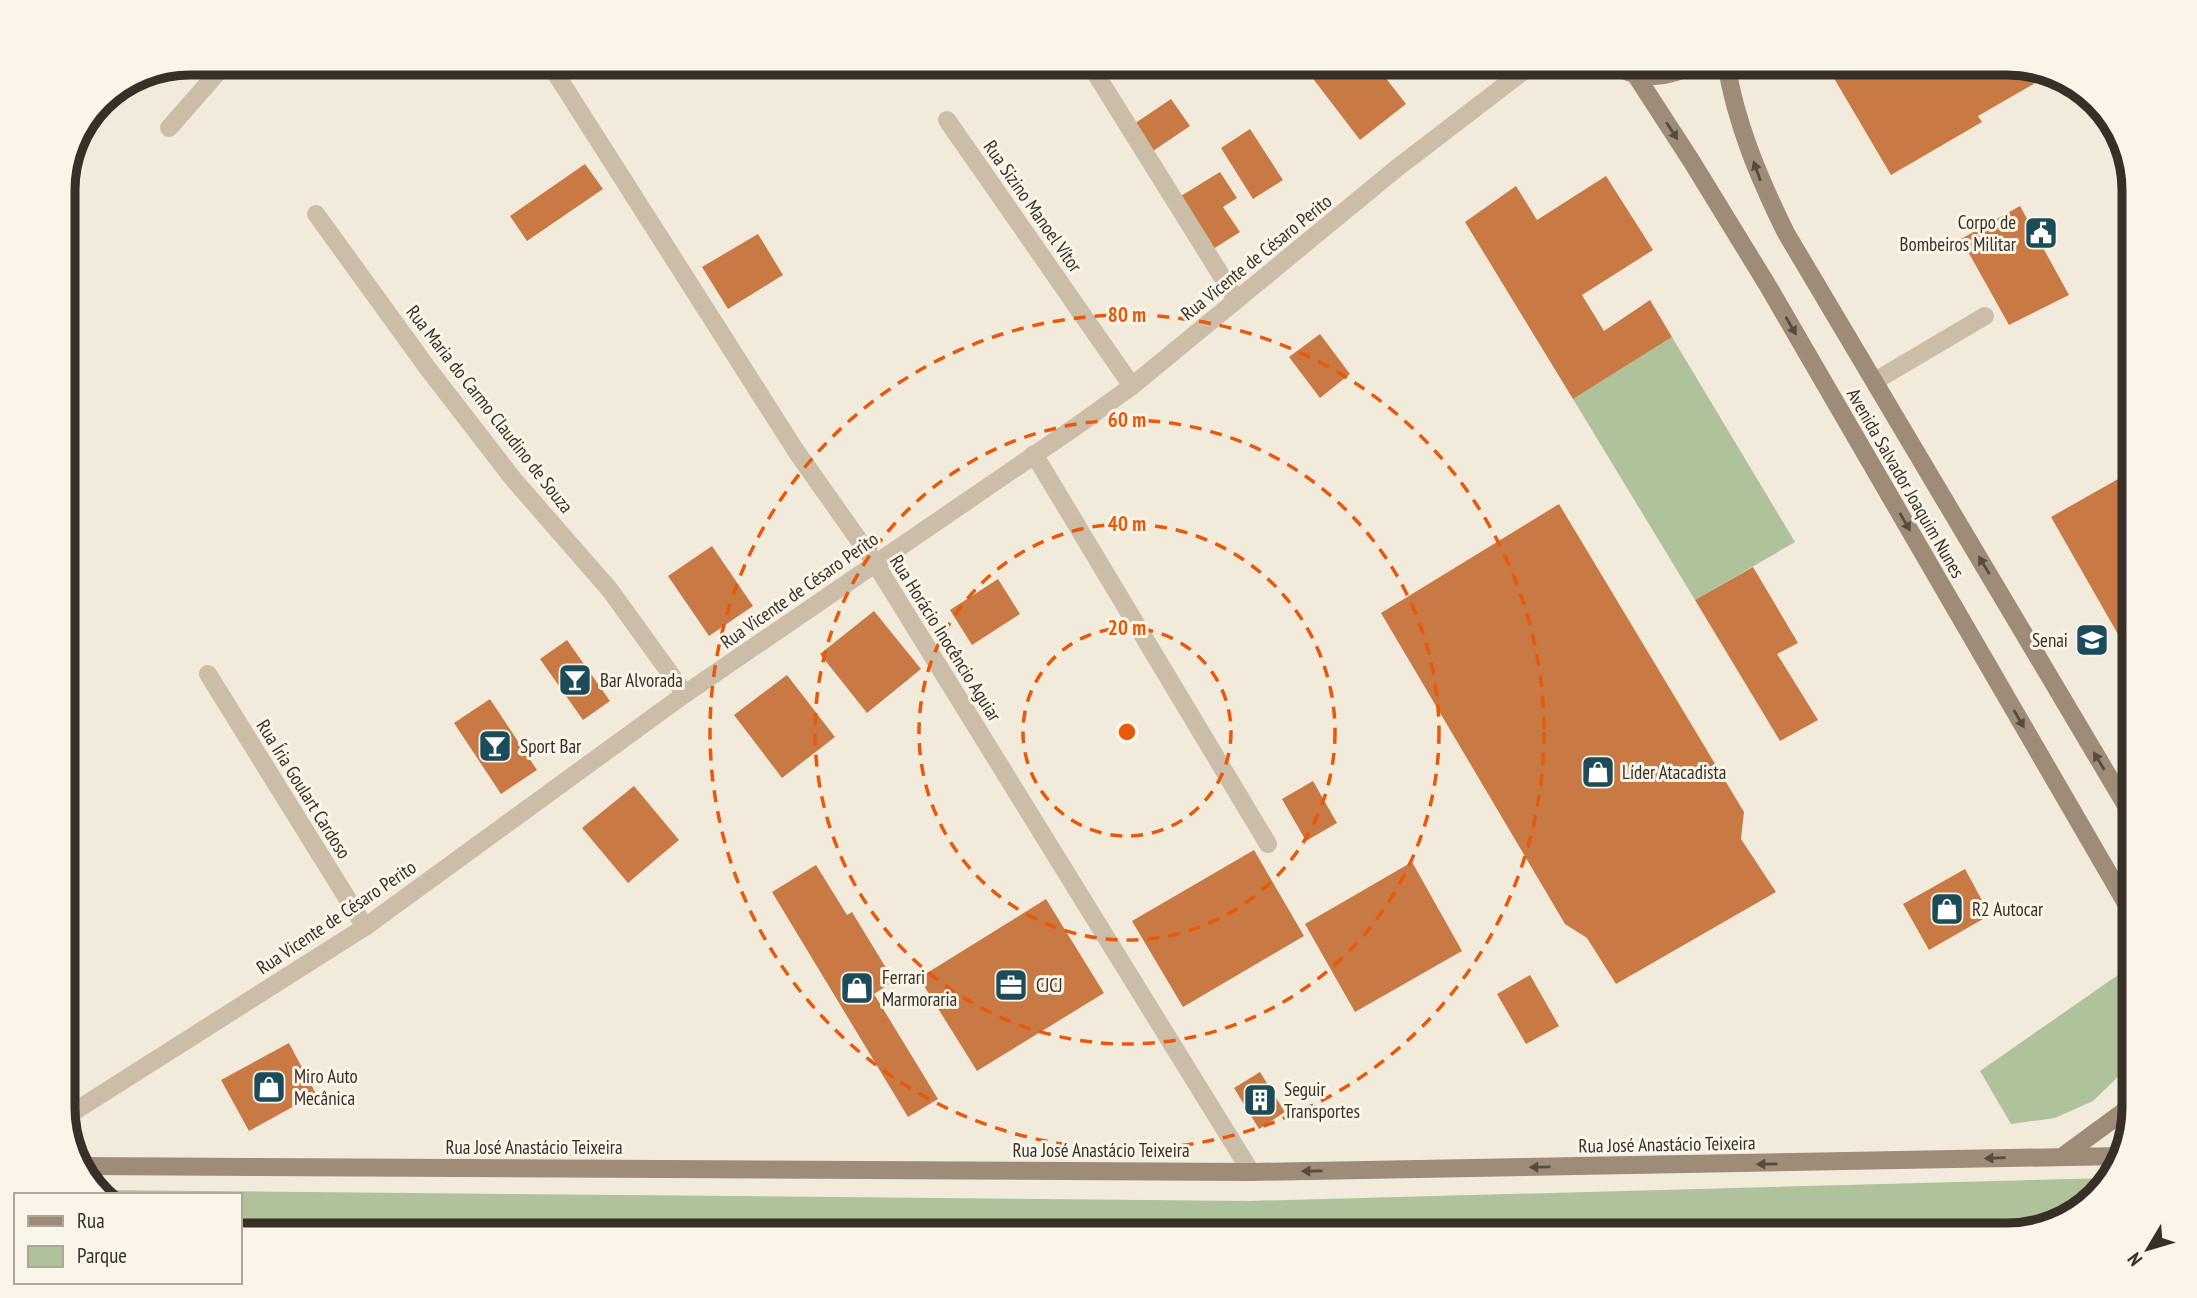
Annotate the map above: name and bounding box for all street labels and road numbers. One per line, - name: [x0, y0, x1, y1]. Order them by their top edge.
- street label: Rua Sizino Manoel Vítor: [979, 135, 1088, 277]
- street label: Rua Vicente de Césaro Perito: [1176, 189, 1336, 325]
- street label: Rua Maria do Carmo Claudino de Souza: [401, 300, 579, 518]
- street label: Avenida Salvador Joaquim Nunes: [1842, 384, 1970, 582]
- street label: Rua Vicente de Césaro Perito: [715, 527, 883, 653]
- street label: Rua Horácio Inocêncio Aguiar: [885, 550, 1007, 726]
- street label: Rua Íria Goulart Cardoso: [252, 715, 356, 863]
- street label: Rua Vicente de Césaro Perito: [252, 855, 420, 979]
- street label: Rua José Anastácio Teixeira: [1578, 1130, 1756, 1158]
- street label: Rua José Anastácio Teixeira: [445, 1135, 623, 1159]
- street label: Rua José Anastácio Teixeira: [1012, 1138, 1190, 1162]

